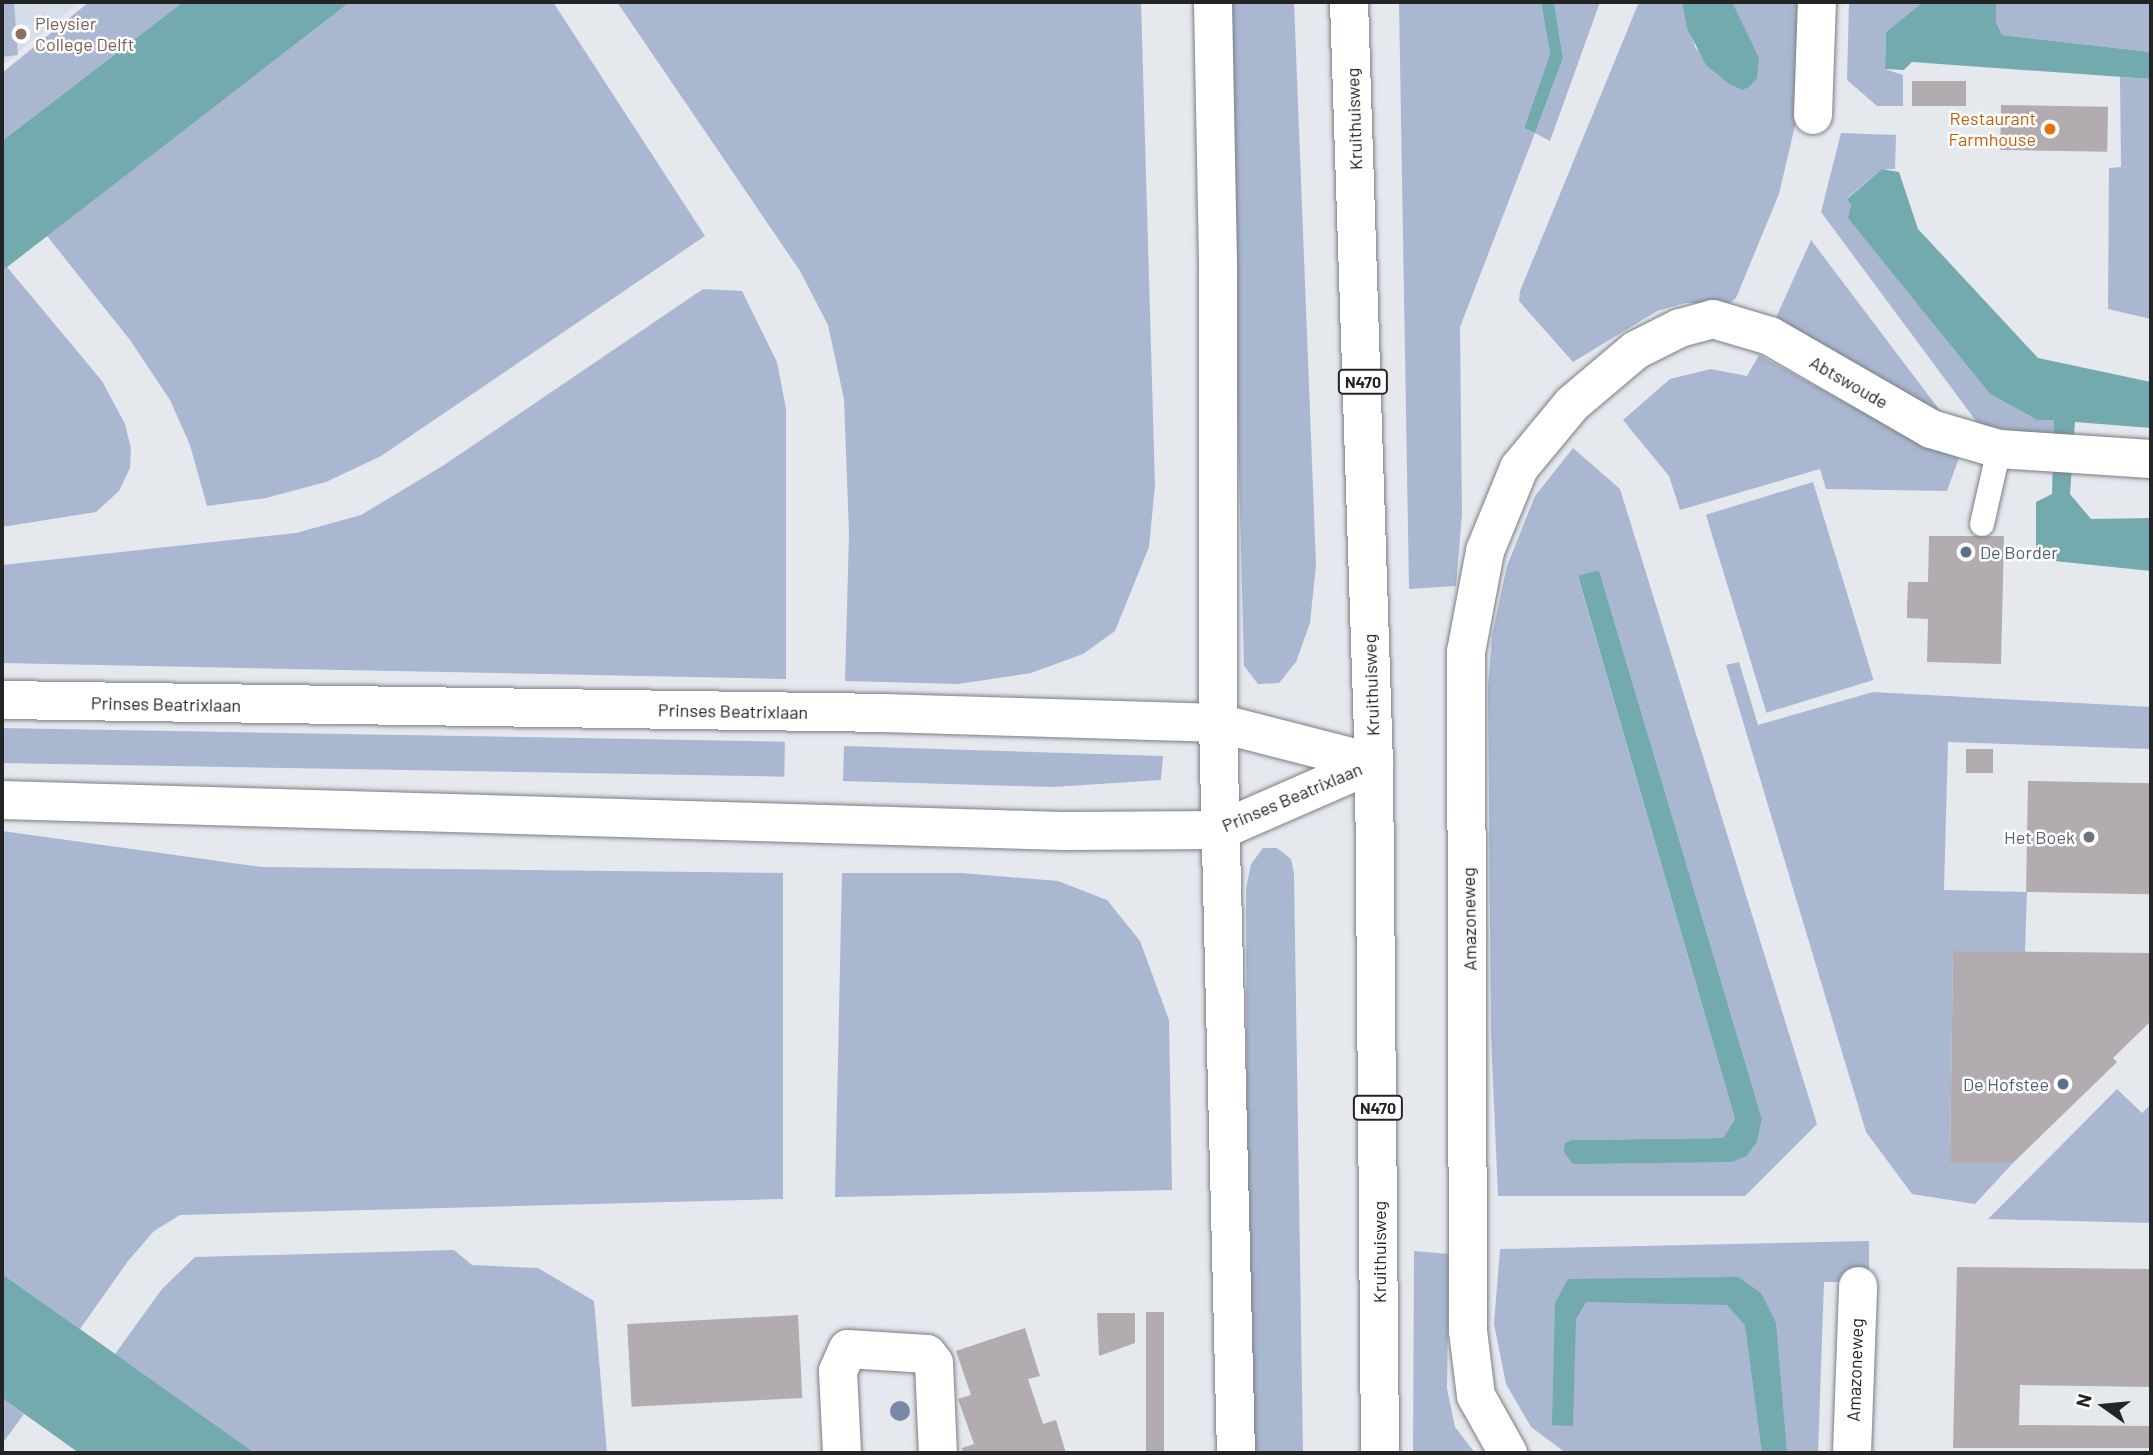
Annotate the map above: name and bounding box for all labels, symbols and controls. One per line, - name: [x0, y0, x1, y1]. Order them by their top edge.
- place label: Pleysier College Delft: [35, 13, 134, 56]
- marker: Pleysier College Delft: [13, 26, 29, 42]
- street label: Kruithuisweg: [1341, 68, 1367, 170]
- place label: Restaurant Farmhouse: [1948, 108, 2036, 150]
- marker: Restaurant Farmhouse: [2042, 121, 2058, 137]
- street label: Abtswoude: [1806, 351, 1892, 413]
- road number: N470: [1337, 370, 1389, 394]
- place label: De Border: [1980, 541, 2058, 563]
- marker: De Border: [1958, 544, 1974, 560]
- street label: Kruithuisweg: [1358, 634, 1384, 736]
- street label: Prinses Beatrixlaan: [91, 692, 241, 716]
- street label: Prinses Beatrixlaan: [658, 699, 808, 723]
- street label: Prinses Beatrixlaan: [1219, 758, 1365, 836]
- place label: Het Boek: [2004, 826, 2075, 848]
- marker: Het Boek: [2081, 829, 2097, 845]
- street label: Amazoneweg: [1457, 867, 1481, 971]
- place label: De Hofstee: [1963, 1073, 2049, 1095]
- marker: De Hofstee: [2055, 1076, 2071, 1092]
- road number: N470: [1352, 1096, 1404, 1120]
- street label: Kruithuisweg: [1368, 1201, 1390, 1303]
- street label: Amazoneweg: [1842, 1318, 1868, 1422]
- north arrow: [2069, 1371, 2139, 1441]
- text: N: [2070, 1391, 2096, 1410]

